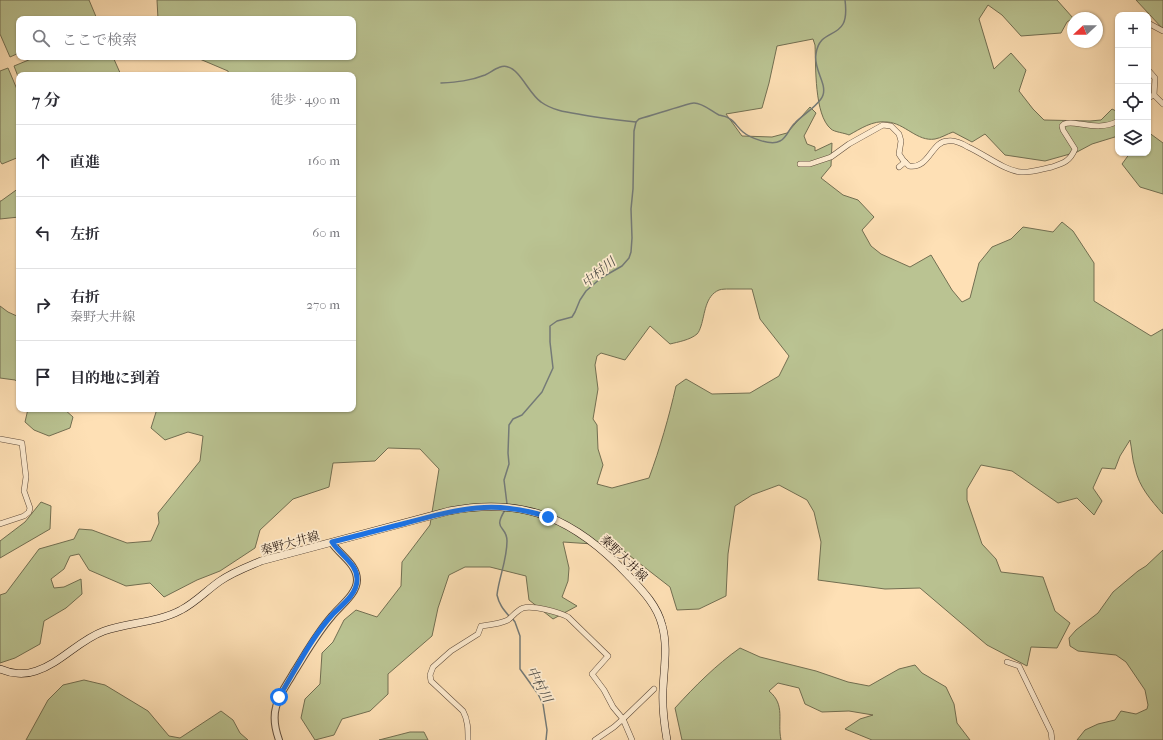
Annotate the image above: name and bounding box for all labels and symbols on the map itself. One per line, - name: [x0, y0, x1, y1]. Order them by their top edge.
- north arrow: [1067, 12, 1103, 48]
- water label: 中村川: [578, 253, 620, 290]
- route end: [539, 508, 557, 526]
- street label: 秦野大井線: [259, 528, 321, 558]
- street label: 秦野大井線: [598, 532, 650, 584]
- water label: 中村川: [524, 663, 556, 707]
- route start: [270, 688, 288, 706]

